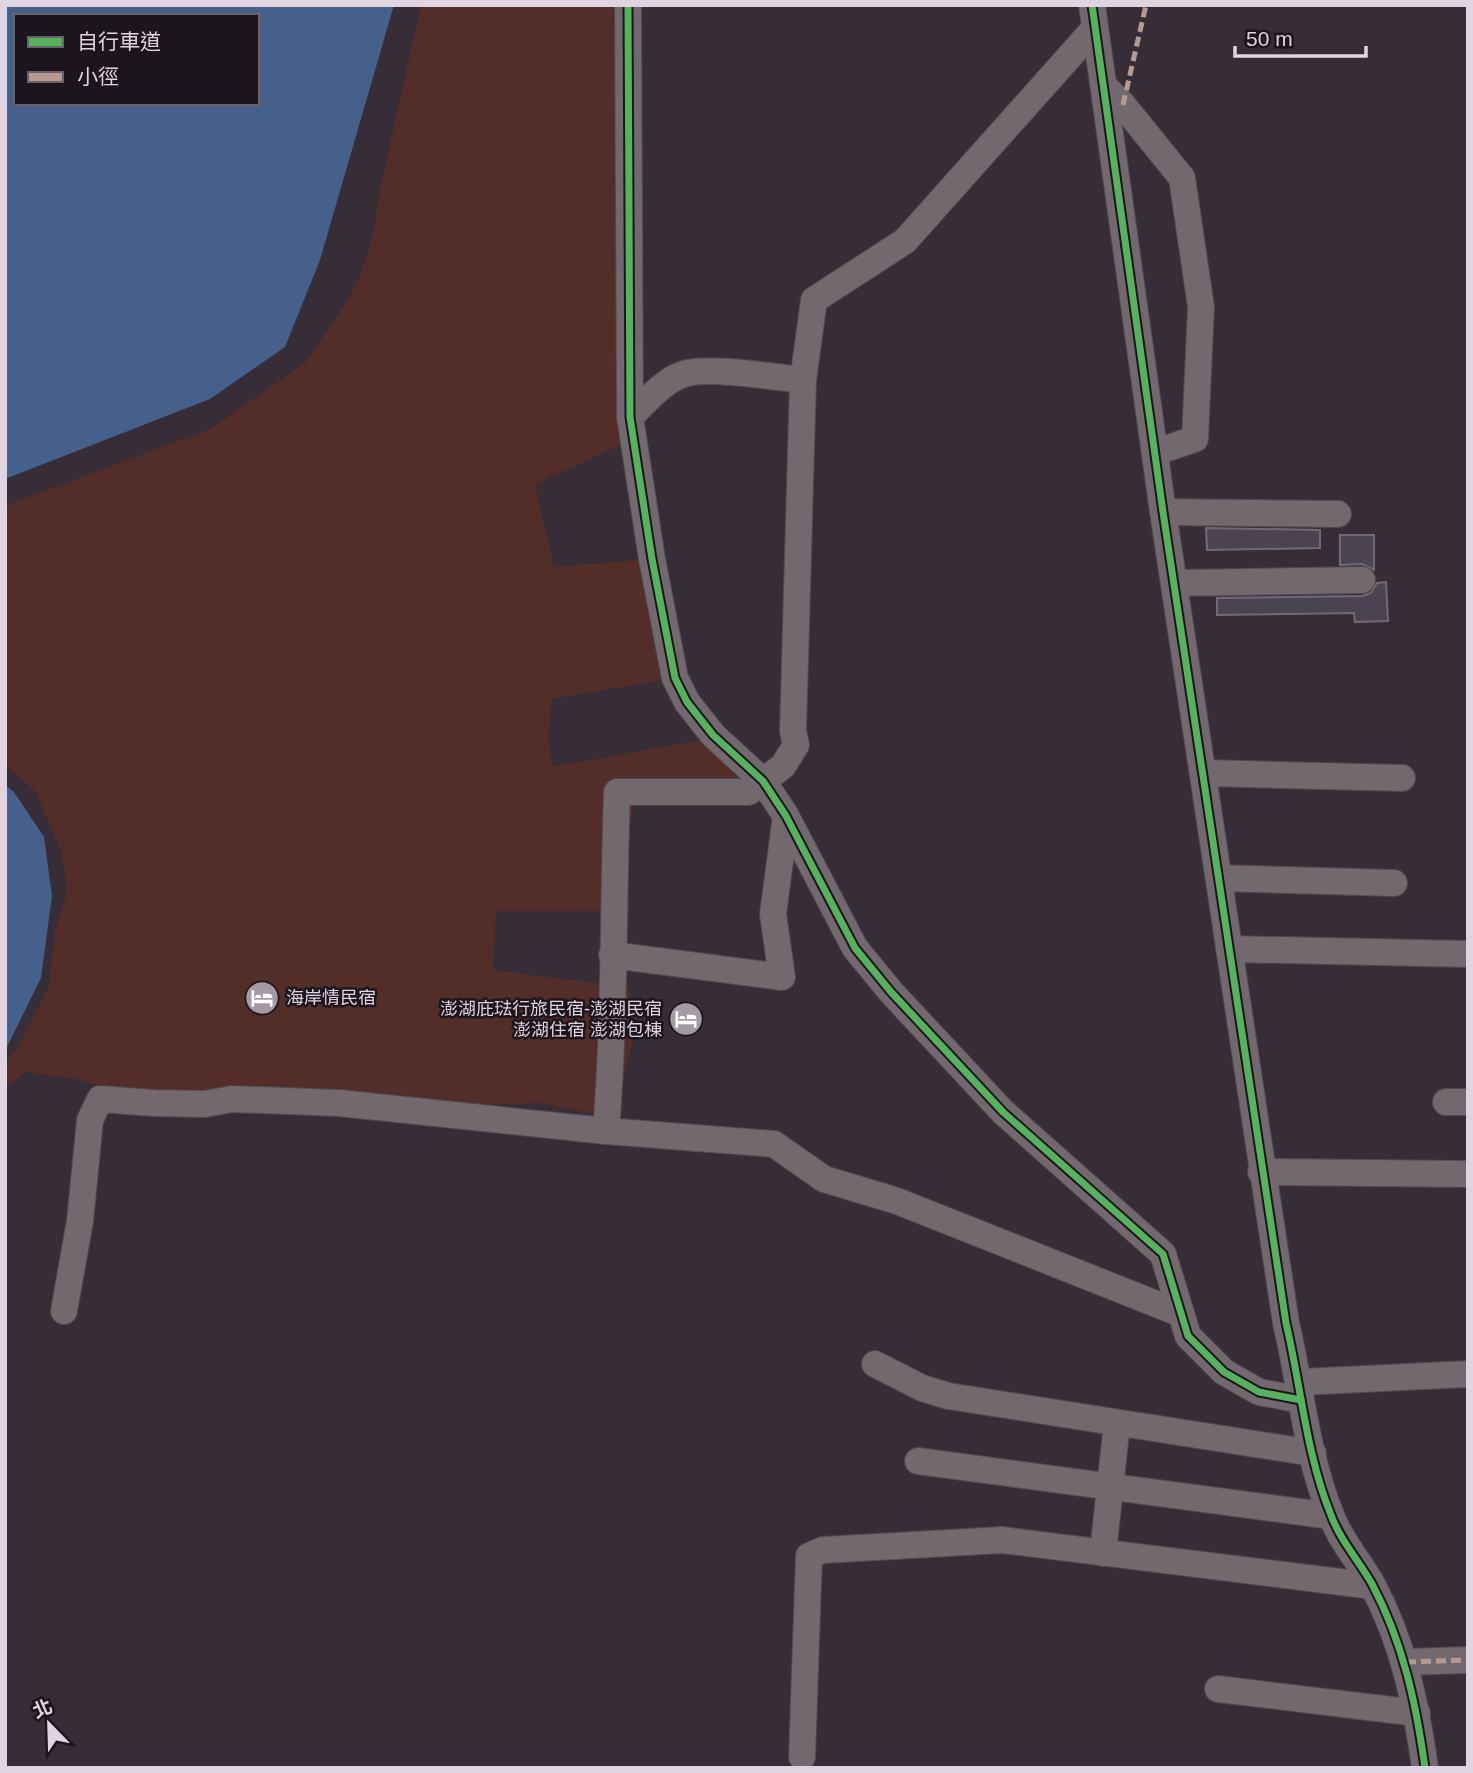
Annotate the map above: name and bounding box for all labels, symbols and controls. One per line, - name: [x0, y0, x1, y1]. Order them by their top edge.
- legend: [14, 14, 259, 105]
- scale bar: [1235, 14, 1366, 58]
- text: 50 m: [1246, 27, 1293, 50]
- text: 自行車道: [77, 30, 161, 53]
- text: 小徑: [77, 65, 119, 88]
- hotel icon: 海岸情民宿: [243, 979, 281, 1017]
- place label: 海岸情民宿: [286, 988, 376, 1008]
- place label: 澎湖庇琺行旅民宿-澎湖民宿 澎湖住宿 澎湖包棟: [440, 999, 662, 1040]
- hotel icon: 澎湖庇琺行旅民宿-澎湖民宿 澎湖住宿 澎湖包棟: [667, 1000, 705, 1038]
- north arrow: [14, 1689, 84, 1759]
- text: 北: [30, 1695, 55, 1722]

